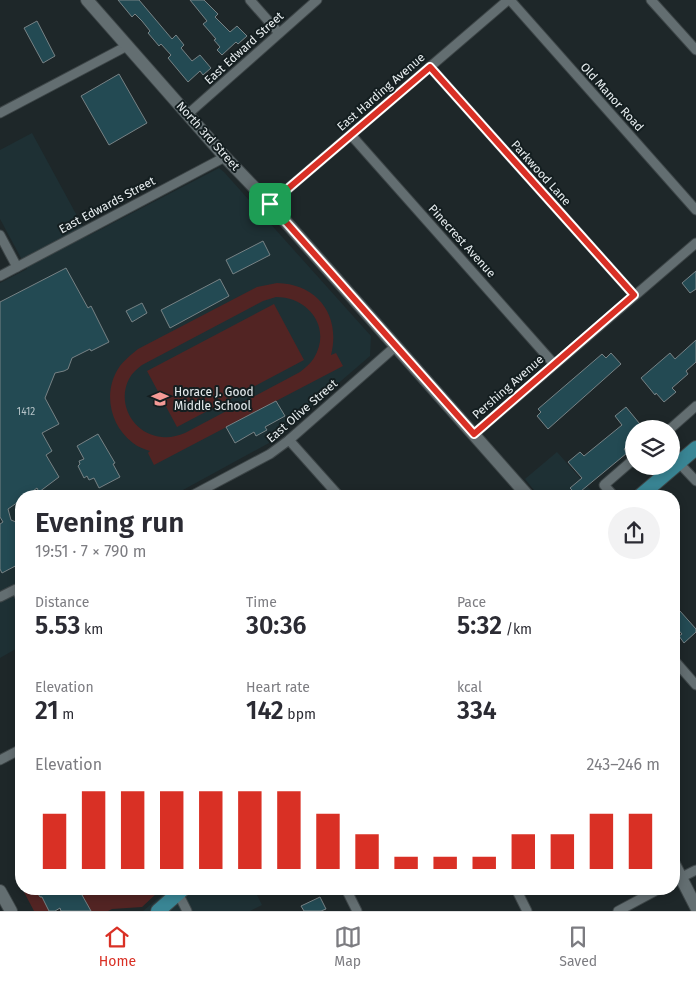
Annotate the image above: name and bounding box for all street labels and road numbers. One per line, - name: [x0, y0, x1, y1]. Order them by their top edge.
- street label: East Edward Street: [202, 8, 287, 87]
- street label: East Harding Avenue: [334, 50, 428, 134]
- street label: Old Manor Road: [578, 60, 646, 134]
- street label: North 3rd Street: [174, 99, 243, 174]
- street label: Parkwood Lane: [508, 138, 574, 208]
- street label: East Edwards Street: [57, 173, 158, 236]
- street label: Pinecrest Avenue: [426, 202, 498, 280]
- street label: Pershing Avenue: [469, 352, 547, 422]
- street label: East Olive Street: [264, 376, 341, 446]

